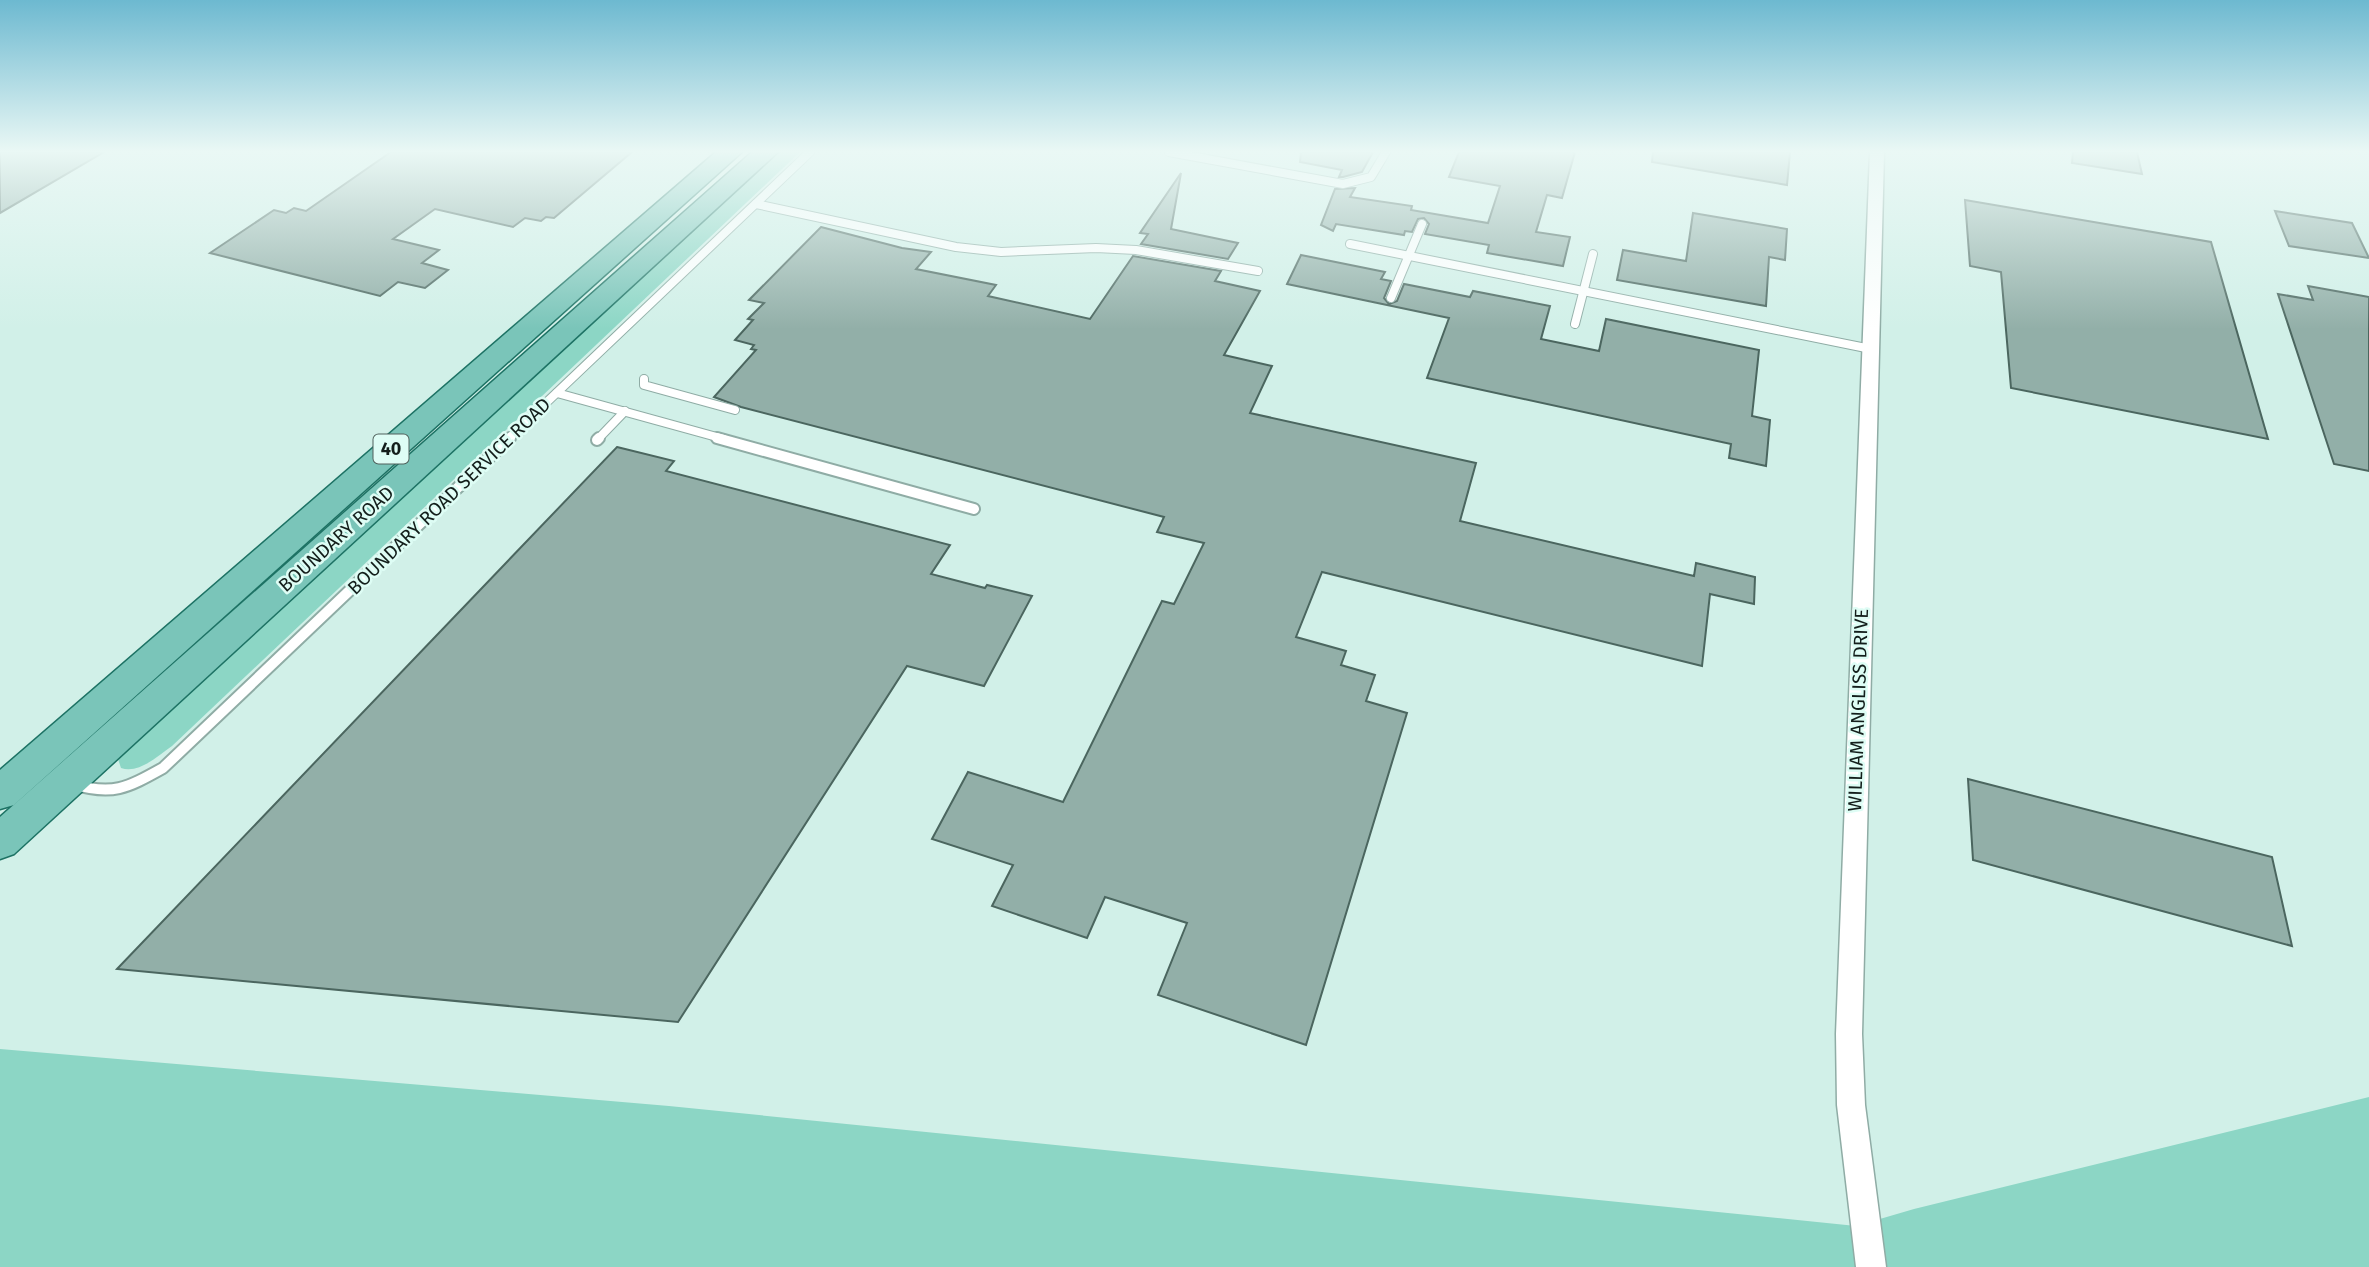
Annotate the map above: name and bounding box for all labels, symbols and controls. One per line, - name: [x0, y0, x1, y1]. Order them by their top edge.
- street label: BOUNDARY ROAD SERVICE ROAD: [343, 393, 555, 599]
- road number: 40: [374, 434, 408, 463]
- street label: BOUNDARY ROAD: [274, 481, 398, 597]
- street label: WILLIAM ANGLISS DRIVE: [1843, 608, 1873, 812]

